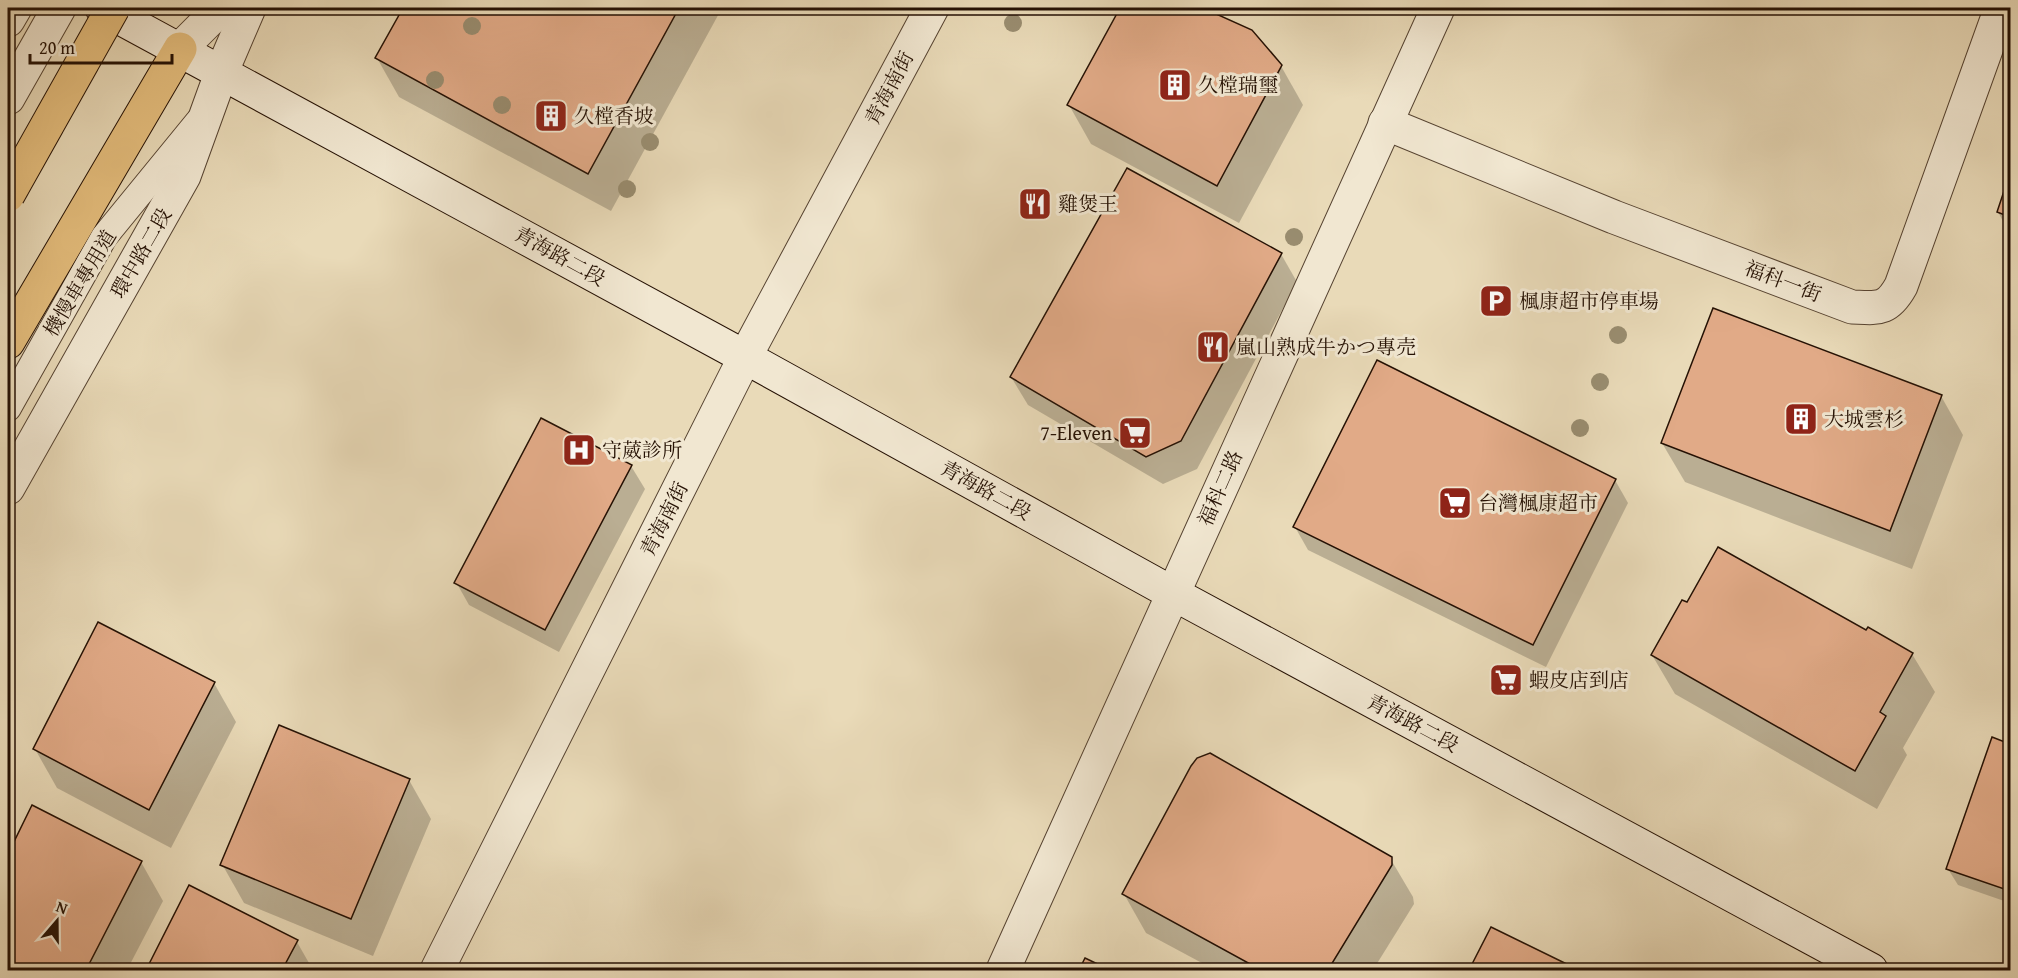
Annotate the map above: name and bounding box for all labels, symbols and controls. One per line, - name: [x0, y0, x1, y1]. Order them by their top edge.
- scale bar: [30, 27, 172, 65]
- text: 20 m: [39, 34, 75, 61]
- street label: 青海南街: [857, 46, 920, 130]
- building icon: 久樘瑞璽: [1157, 67, 1193, 103]
- place label: 久樘瑞璽: [1198, 70, 1278, 99]
- building icon: 久樘香坡: [533, 98, 569, 134]
- place label: 久樘香坡: [574, 101, 654, 130]
- restaurant icon: 雞煲王: [1017, 186, 1053, 222]
- place label: 雞煲王: [1058, 189, 1118, 218]
- street label: 環中路二段: [103, 202, 178, 303]
- street label: 青海路二段: [509, 219, 611, 292]
- street label: 機慢車專用道: [36, 224, 123, 342]
- street label: 福科一街: [1741, 253, 1826, 308]
- parking icon: 楓康超市停車場: [1478, 283, 1514, 319]
- place label: 楓康超市停車場: [1519, 286, 1659, 315]
- restaurant icon: 嵐山熟成牛かつ專売: [1195, 329, 1231, 365]
- place label: 嵐山熟成牛かつ專売: [1236, 332, 1416, 361]
- building icon: 大城雲杉: [1783, 401, 1819, 437]
- place label: 大城雲杉: [1824, 404, 1904, 433]
- supermarket icon: 7-Eleven: [1117, 415, 1153, 451]
- place label: 7-Eleven: [1040, 418, 1112, 447]
- hospital icon: 守葳診所: [561, 432, 597, 468]
- place label: 守葳診所: [602, 435, 682, 464]
- street label: 福科二路: [1190, 445, 1249, 530]
- street label: 青海路二段: [935, 453, 1037, 526]
- street label: 青海南街: [632, 477, 695, 561]
- supermarket icon: 台灣楓康超市: [1437, 485, 1473, 521]
- place label: 台灣楓康超市: [1478, 488, 1598, 517]
- supermarket icon: 蝦皮店到店: [1488, 662, 1524, 698]
- place label: 蝦皮店到店: [1529, 665, 1629, 694]
- street label: 青海路二段: [1362, 686, 1464, 759]
- north arrow: [27, 891, 87, 951]
- text: N: [53, 894, 72, 920]

